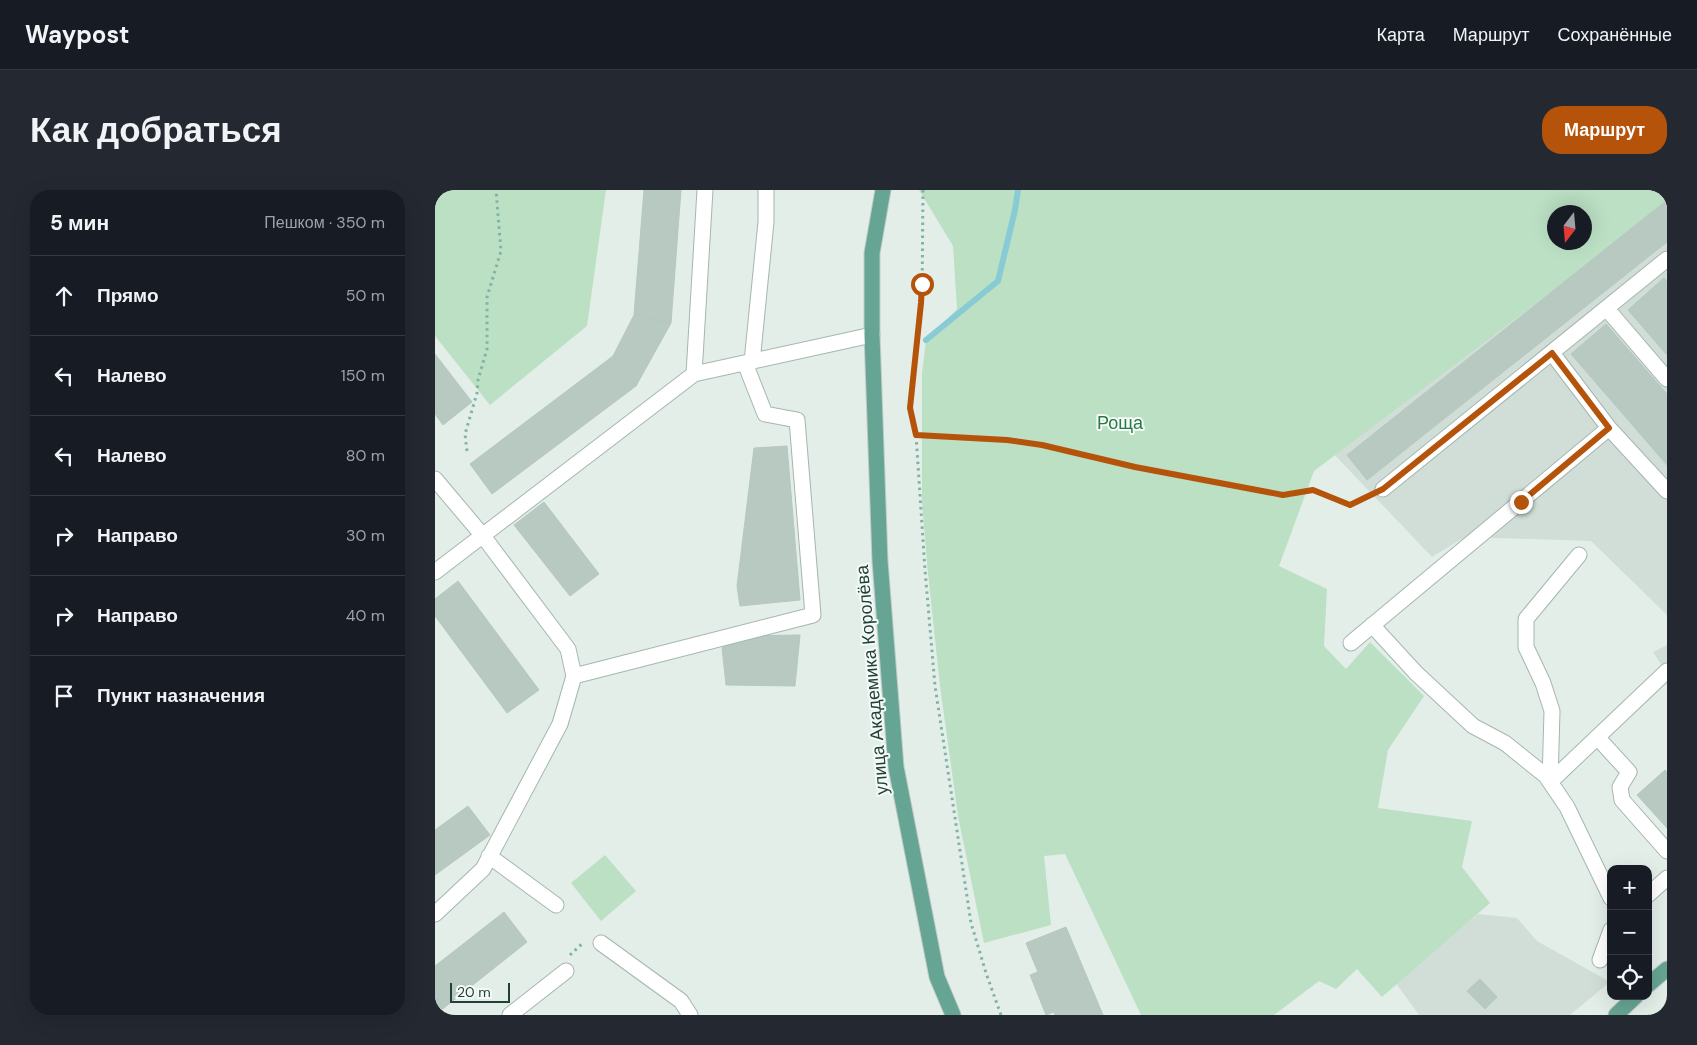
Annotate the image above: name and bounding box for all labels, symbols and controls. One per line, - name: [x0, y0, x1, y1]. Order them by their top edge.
- text: Waypost: [25, 19, 129, 50]
- text: Карта: [1377, 23, 1425, 47]
- text: Маршрут: [1453, 23, 1529, 47]
- text: Сохранённые: [1557, 23, 1672, 47]
- button: Маршрут: [1542, 106, 1667, 154]
- text: Как добраться: [30, 107, 282, 153]
- north arrow: [1547, 205, 1592, 250]
- text: 5 мин: [50, 209, 109, 237]
- text: Пешком · 350 m: [264, 212, 385, 233]
- route start: [911, 273, 934, 296]
- icon: ahead: [50, 282, 78, 310]
- text: Прямо: [97, 283, 159, 308]
- text: 50 m: [346, 285, 385, 306]
- icon: left: [50, 362, 78, 390]
- text: Налево: [97, 363, 167, 388]
- text: 150 m: [341, 365, 385, 386]
- park label: Роща: [1097, 411, 1144, 435]
- icon: left: [50, 442, 78, 470]
- text: Налево: [97, 443, 167, 468]
- text: 80 m: [346, 445, 385, 466]
- route end: [1510, 491, 1533, 514]
- icon: right: [50, 522, 78, 550]
- text: Направо: [97, 523, 178, 548]
- text: 30 m: [346, 525, 385, 546]
- street label: улица Академика Королёва: [850, 563, 894, 796]
- icon: right: [50, 602, 78, 630]
- text: Направо: [97, 603, 178, 628]
- text: 40 m: [346, 605, 385, 626]
- icon: arrive: [50, 682, 78, 710]
- text: Пункт назначения: [97, 683, 265, 708]
- map controls: [1607, 865, 1652, 1000]
- button: +: [1607, 865, 1652, 910]
- button: −: [1607, 910, 1652, 955]
- button: locate: [1607, 955, 1652, 1000]
- scale bar: [450, 980, 510, 1003]
- text: 20 m: [457, 983, 491, 1001]

